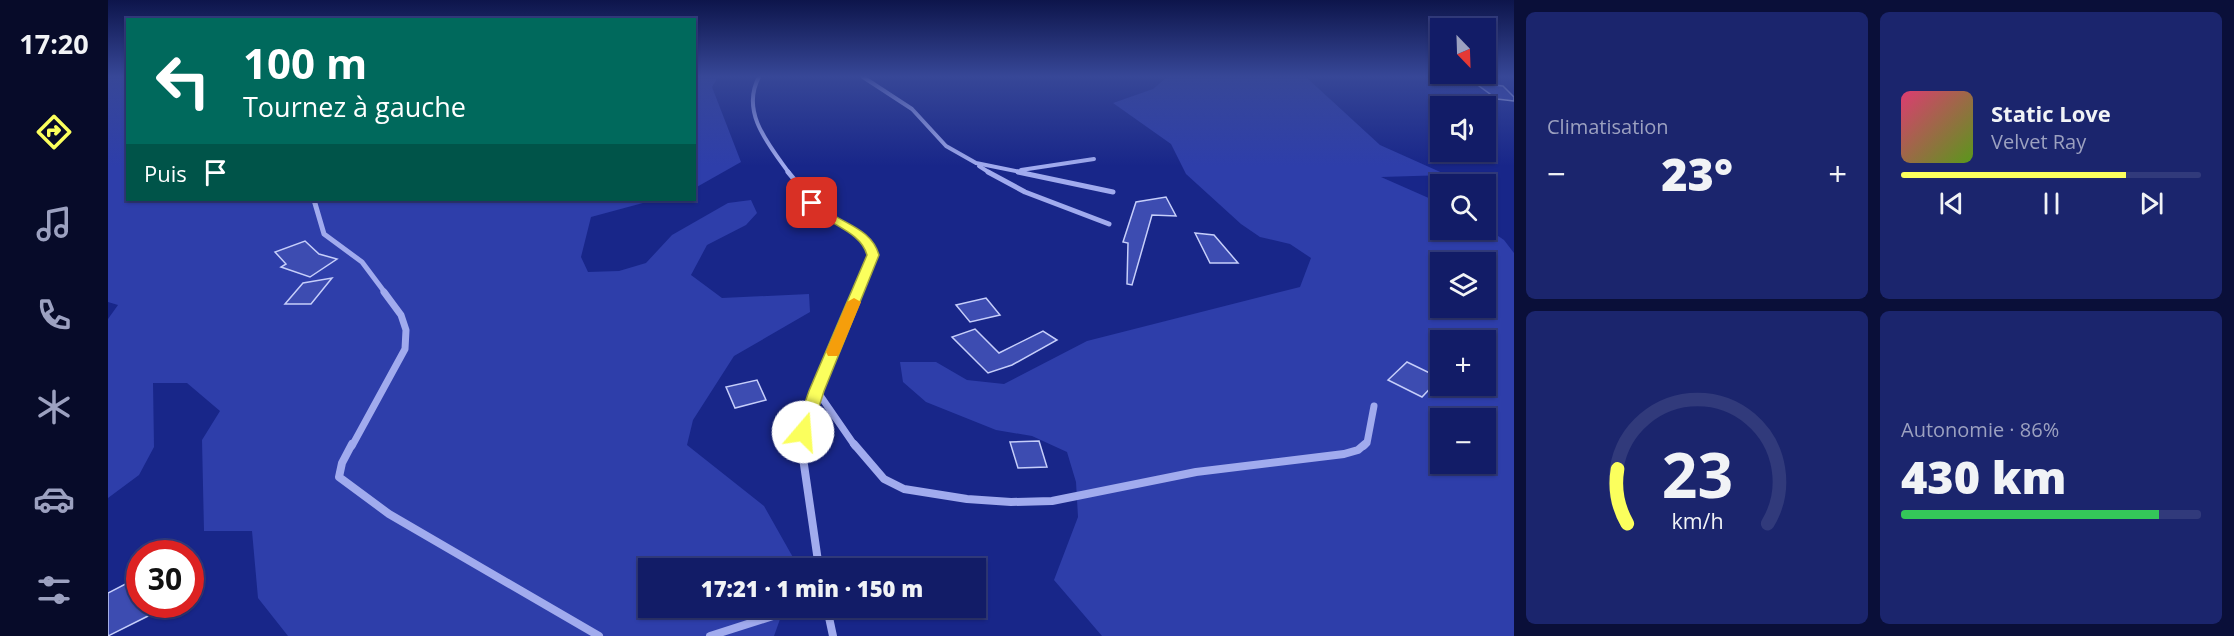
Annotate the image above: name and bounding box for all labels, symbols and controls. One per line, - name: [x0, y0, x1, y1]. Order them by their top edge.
- north arrow: [1430, 18, 1496, 84]
- map controls: [1430, 18, 1496, 474]
- text: 17:20: [19, 25, 89, 62]
- text: 100 m: [243, 34, 367, 91]
- icon: left: [144, 42, 222, 120]
- text: Tournez à gauche: [243, 88, 466, 125]
- button: sound: [1430, 96, 1496, 162]
- text: Static Love: [1991, 98, 2111, 128]
- icon: directions: [33, 111, 75, 153]
- text: Climatisation: [1547, 113, 1669, 140]
- text: Velvet Ray: [1991, 128, 2086, 155]
- text: 23°: [1661, 143, 1733, 204]
- text: −: [1547, 151, 1566, 196]
- text: +: [1828, 151, 1847, 196]
- icon: arrive: [199, 156, 232, 189]
- text: Puis: [144, 158, 187, 188]
- button: search: [1430, 174, 1496, 240]
- pin: [786, 177, 837, 228]
- icon: arrive: [795, 186, 828, 219]
- icon: previous: [1935, 187, 1968, 220]
- icon: pause: [2035, 187, 2068, 220]
- icon: next: [2135, 187, 2168, 220]
- icon: music: [33, 203, 75, 245]
- button: layers: [1430, 252, 1496, 318]
- icon: phone: [33, 294, 75, 336]
- button: +: [1430, 330, 1496, 396]
- icon: climate: [33, 386, 75, 428]
- position arrow: [771, 400, 835, 464]
- button: −: [1430, 408, 1496, 474]
- text: Autonomie · 86%: [1901, 416, 2059, 443]
- text: 23: [1661, 431, 1733, 516]
- text: 430 km: [1901, 446, 2066, 507]
- icon: car: [33, 478, 75, 520]
- text: km/h: [1671, 507, 1723, 536]
- speed limit sign: 30: [126, 540, 204, 618]
- icon: filters: [33, 569, 75, 611]
- text: 17:21 · 1 min · 150 m: [701, 573, 923, 603]

